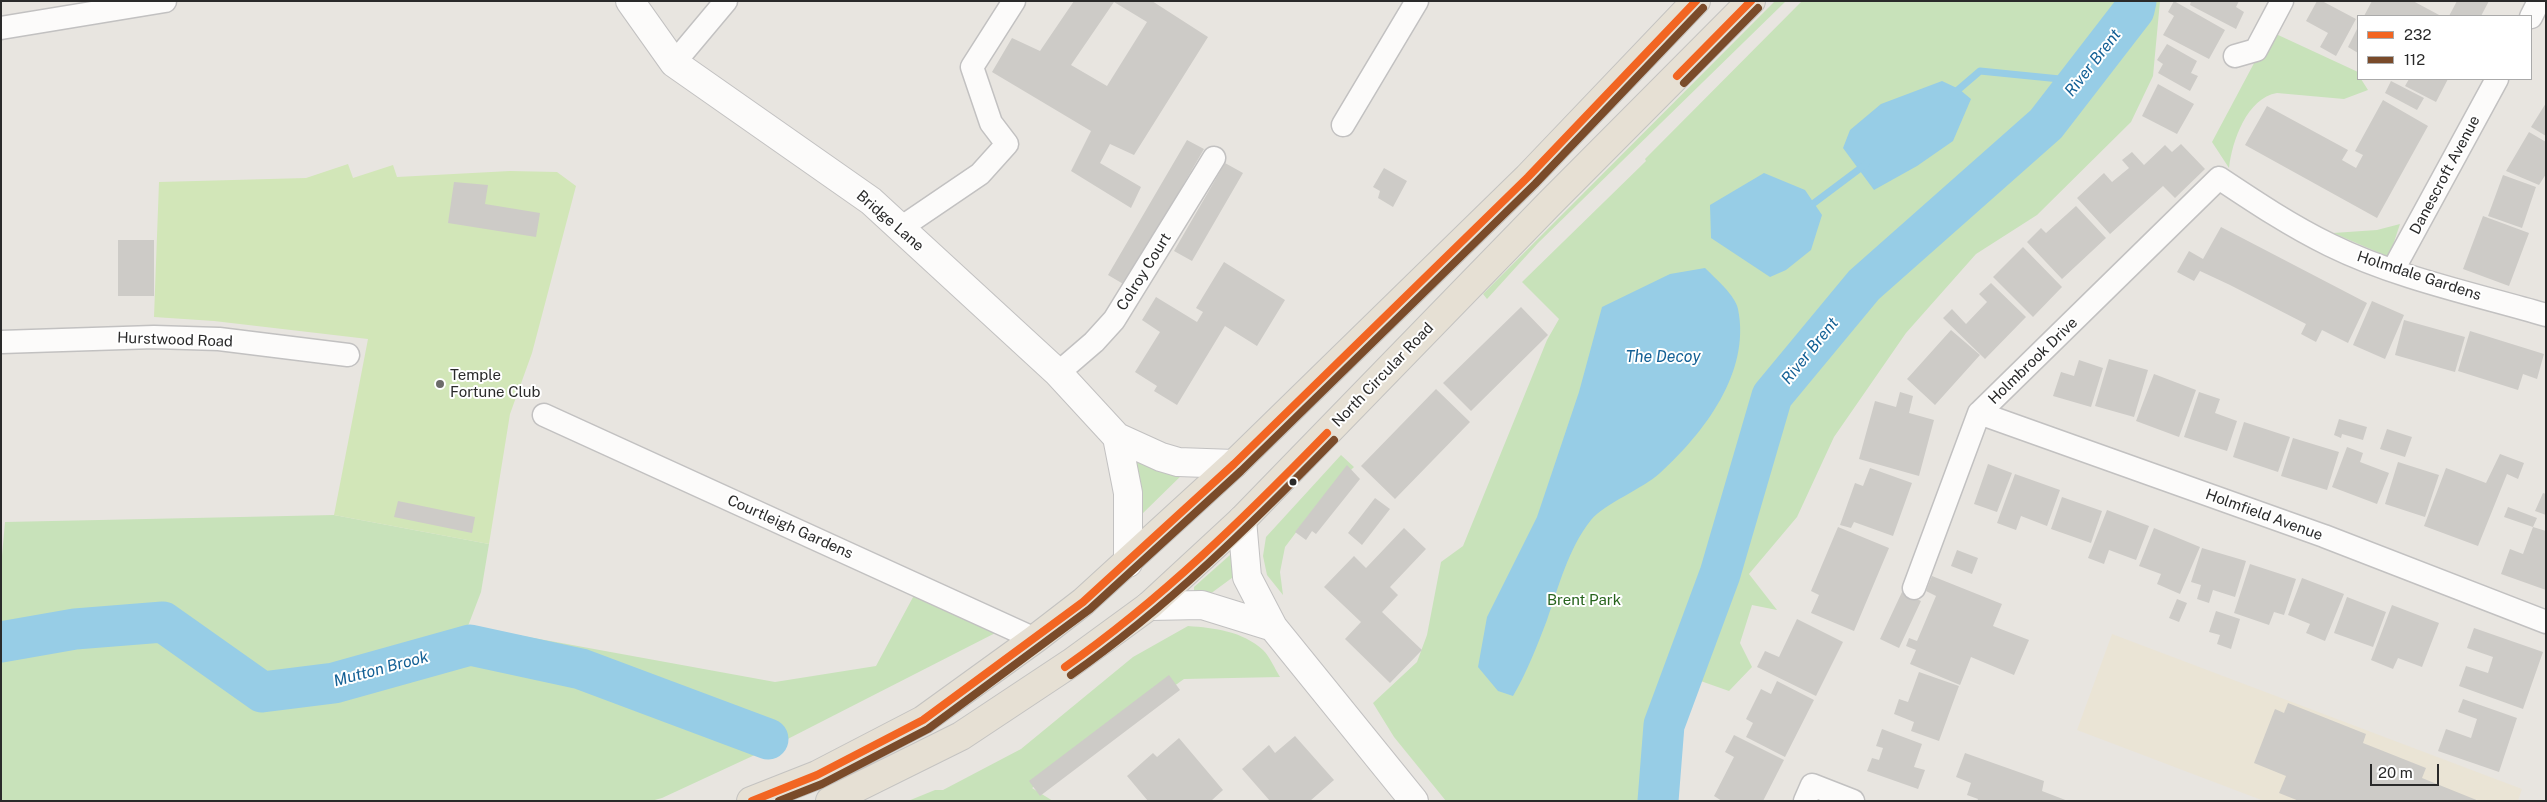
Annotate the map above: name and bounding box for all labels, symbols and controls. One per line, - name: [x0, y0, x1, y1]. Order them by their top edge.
- legend: [2357, 15, 2532, 80]
- water label: River Brent: [2061, 26, 2125, 100]
- text: 232: [2404, 26, 2431, 43]
- text: 112: [2404, 51, 2425, 68]
- street label: Danescroft Avenue: [2406, 113, 2484, 237]
- street label: Bridge Lane: [853, 187, 927, 255]
- street label: Colroy Court: [1113, 230, 1175, 314]
- street label: Holmdale Gardens: [2355, 247, 2483, 305]
- water label: River Brent: [1777, 314, 1843, 388]
- street label: Holmbrook Drive: [1985, 314, 2081, 408]
- street label: North Circular Road: [1329, 319, 1437, 431]
- street label: Hurstwood Road: [117, 329, 233, 351]
- water label: The Decoy: [1625, 347, 1701, 367]
- place label: Temple Fortune Club: [450, 366, 541, 401]
- marker: Temple Fortune Club: [434, 378, 446, 390]
- unlabelled marker: [1288, 477, 1298, 487]
- street label: Holmfield Avenue: [2203, 485, 2325, 545]
- street label: Courtleigh Gardens: [724, 491, 856, 563]
- park label: Brent Park: [1547, 591, 1621, 609]
- water label: Mutton Brook: [331, 647, 431, 691]
- scale bar: [2372, 754, 2441, 786]
- text: 20 m: [2378, 764, 2413, 781]

